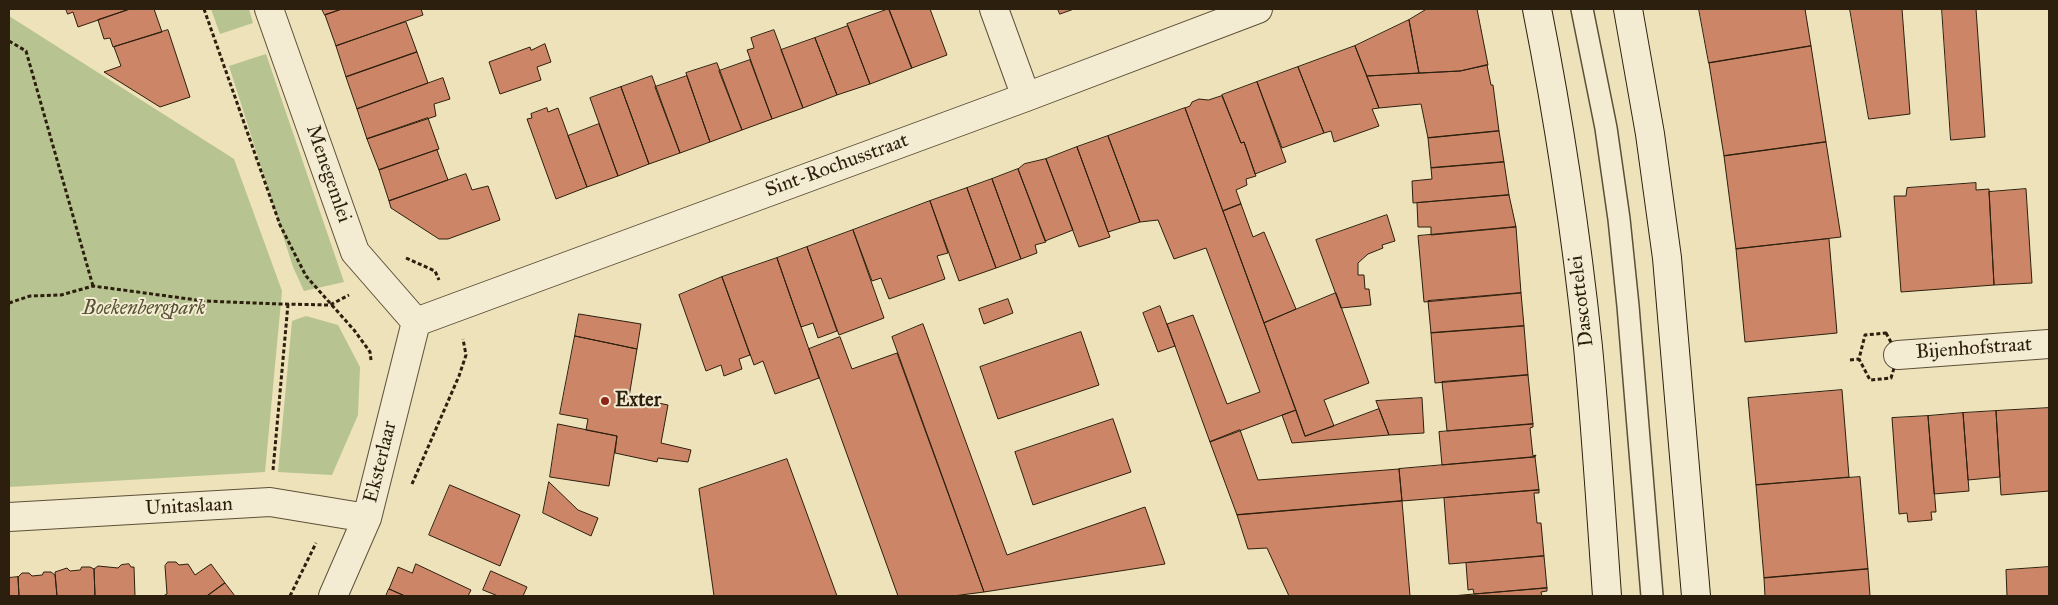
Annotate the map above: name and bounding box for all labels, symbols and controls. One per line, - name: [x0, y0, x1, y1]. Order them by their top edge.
- street label: Menegemlei: [300, 122, 356, 226]
- street label: Sint-Rochusstraat: [762, 129, 912, 203]
- street label: Dascottelei: [1564, 254, 1600, 348]
- park label: Boekenbergpark: [83, 297, 205, 321]
- street label: Bijenhofstraat: [1915, 333, 2033, 365]
- place label: Exter: [615, 389, 661, 413]
- marker: Exter: [599, 395, 611, 407]
- street label: Eksterlaar: [359, 419, 403, 505]
- street label: Unitaslaan: [145, 493, 233, 521]

